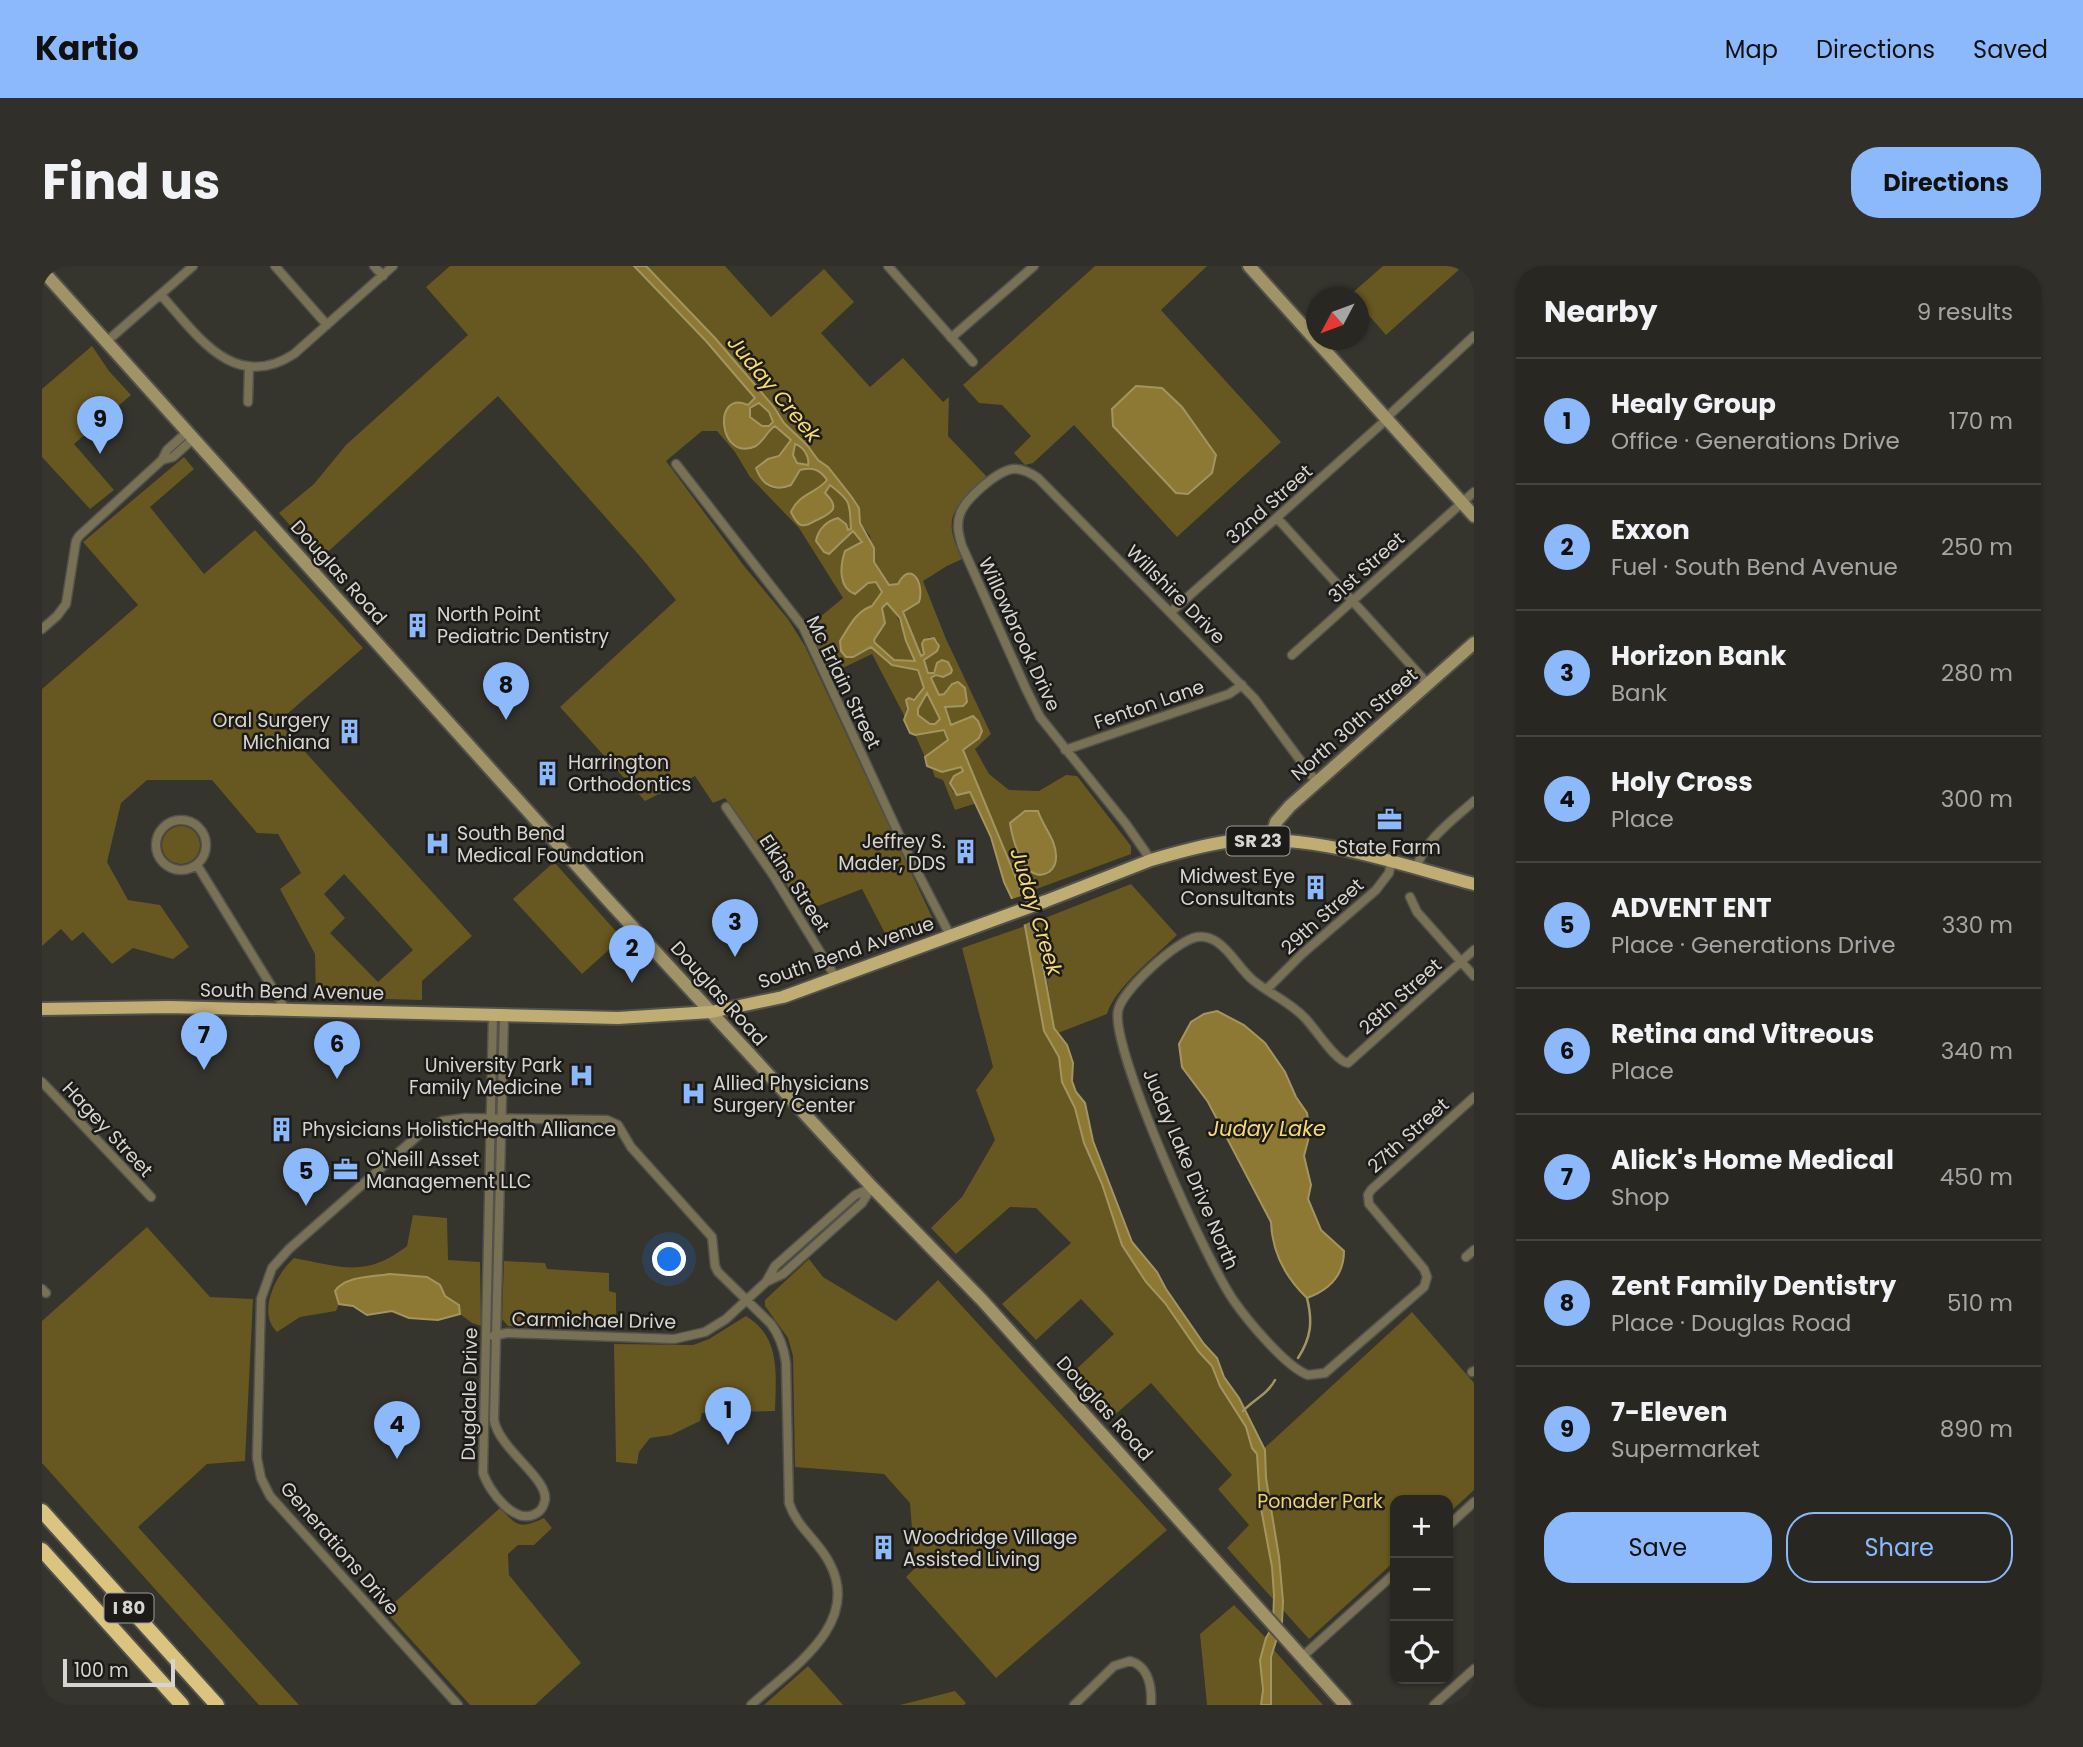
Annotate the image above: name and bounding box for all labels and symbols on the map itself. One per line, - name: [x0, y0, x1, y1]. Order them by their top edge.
- north arrow: [1306, 287, 1369, 350]
- water label: Juday Creek: [721, 329, 829, 449]
- pin: 9: [77, 396, 123, 454]
- street label: 32nd Street: [1220, 458, 1318, 550]
- street label: Douglas Road: [284, 514, 393, 631]
- street label: 31st Street: [1322, 526, 1411, 609]
- street label: Willshire Drive: [1120, 539, 1231, 650]
- street label: Willowbrook Drive: [972, 553, 1067, 716]
- place label: North Point Pediatric Dentistry: [437, 601, 609, 650]
- building icon: North Point Pediatric Dentistry: [403, 611, 431, 639]
- street label: Mc Erlain Street: [800, 611, 887, 753]
- pin: 8: [483, 662, 529, 720]
- street label: North 30th Street: [1285, 662, 1423, 787]
- street label: Fenton Lane: [1090, 673, 1208, 736]
- place label: Oral Surgery Michiana: [213, 707, 330, 756]
- building icon: Oral Surgery Michiana: [336, 717, 364, 745]
- place label: Harrington Orthodontics: [568, 749, 691, 798]
- building icon: Harrington Orthodontics: [534, 759, 562, 787]
- office icon: State Farm: [1375, 805, 1403, 833]
- place label: South Bend Medical Foundation: [457, 820, 644, 869]
- road number: SR 23: [1226, 826, 1290, 856]
- place label: Jeffrey S. Mader, DDS: [838, 828, 946, 877]
- street label: Elkins Street: [753, 829, 836, 938]
- hospital icon: South Bend Medical Foundation: [423, 830, 451, 858]
- place label: State Farm: [1337, 834, 1441, 861]
- building icon: Jeffrey S. Mader, DDS: [952, 838, 980, 866]
- water label: Juday Creek: [1003, 845, 1070, 980]
- place label: Midwest Eye Consultants: [1180, 863, 1295, 912]
- street label: 29th Street: [1275, 872, 1370, 961]
- building icon: Midwest Eye Consultants: [1301, 873, 1329, 901]
- pin: 3: [712, 899, 758, 957]
- street label: South Bend Avenue: [755, 910, 938, 995]
- pin: 2: [609, 925, 655, 983]
- street label: Douglas Road: [664, 935, 773, 1052]
- street label: 28th Street: [1353, 952, 1448, 1041]
- street label: South Bend Avenue: [200, 976, 384, 1007]
- pin: 7: [181, 1012, 227, 1070]
- pin: 6: [314, 1021, 360, 1079]
- place label: University Park Family Medicine: [409, 1052, 562, 1101]
- hospital icon: University Park Family Medicine: [568, 1062, 596, 1090]
- street label: Juday Lake Drive North: [1136, 1065, 1245, 1274]
- place label: Allied Physicians Surgery Center: [713, 1070, 869, 1119]
- street label: Hagey Street: [56, 1076, 159, 1183]
- hospital icon: Allied Physicians Surgery Center: [679, 1080, 707, 1108]
- street label: 27th Street: [1362, 1091, 1455, 1179]
- water label: Juday Lake: [1208, 1114, 1326, 1143]
- building icon: Physicians HolisticHealth Alliance: [268, 1115, 296, 1143]
- place label: Physicians HolisticHealth Alliance: [302, 1116, 616, 1143]
- place label: O'Neill Asset Management LLC: [366, 1146, 531, 1195]
- pin: 5: [283, 1148, 329, 1206]
- office icon: O'Neill Asset Management LLC: [332, 1156, 360, 1184]
- your location: [652, 1242, 686, 1276]
- street label: Carmichael Drive: [511, 1306, 676, 1335]
- street label: Dugdale Drive: [455, 1327, 484, 1461]
- street label: Douglas Road: [1050, 1350, 1159, 1467]
- pin: 1: [705, 1387, 751, 1445]
- pin: 4: [374, 1401, 420, 1459]
- street label: Generations Drive: [274, 1476, 405, 1621]
- park label: Ponader Park: [1257, 1488, 1383, 1515]
- place label: Woodridge Village Assisted Living: [903, 1524, 1077, 1573]
- building icon: Woodridge Village Assisted Living: [869, 1534, 897, 1562]
- road number: I 80: [104, 1594, 154, 1623]
- scale bar: [63, 1656, 175, 1688]

